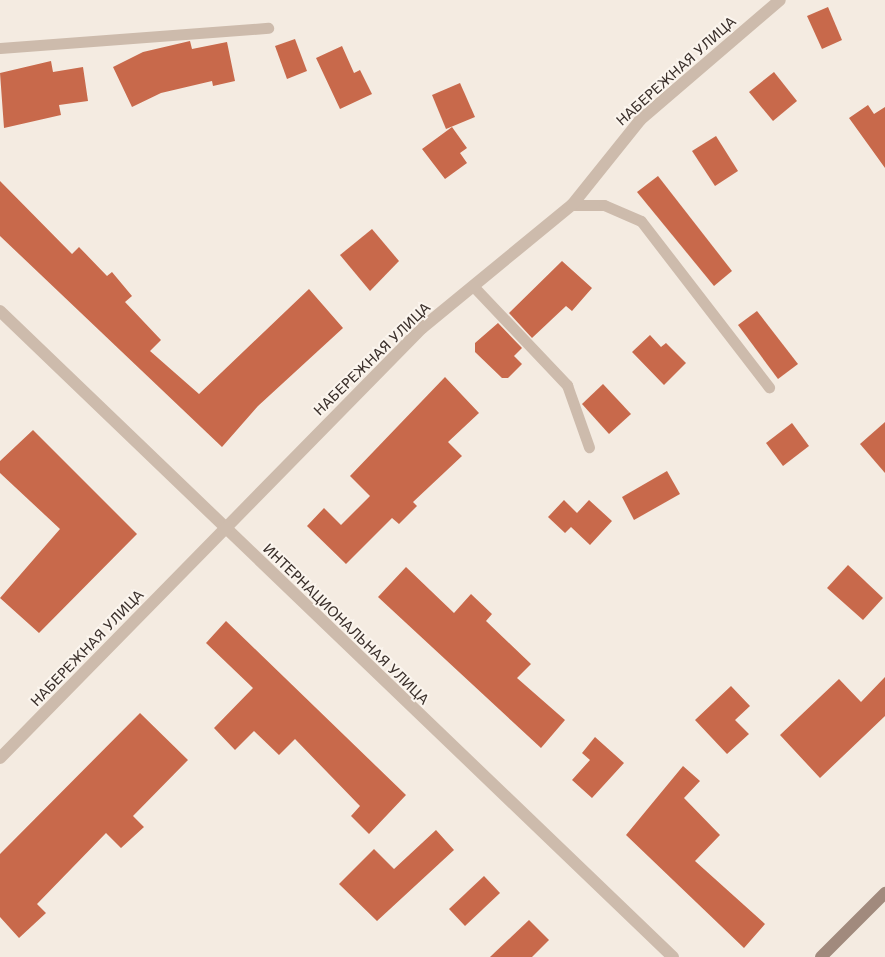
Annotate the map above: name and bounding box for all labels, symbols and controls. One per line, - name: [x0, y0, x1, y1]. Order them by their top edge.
- street label: НАБЕРЕЖНАЯ УЛИЦА: [613, 13, 739, 129]
- street label: НАБЕРЕЖНАЯ УЛИЦА: [310, 299, 434, 419]
- street label: ИНТЕРНАЦИОНАЛЬНАЯ УЛИЦА: [260, 540, 432, 708]
- street label: НАБЕРЕЖНАЯ УЛИЦА: [27, 586, 147, 710]

